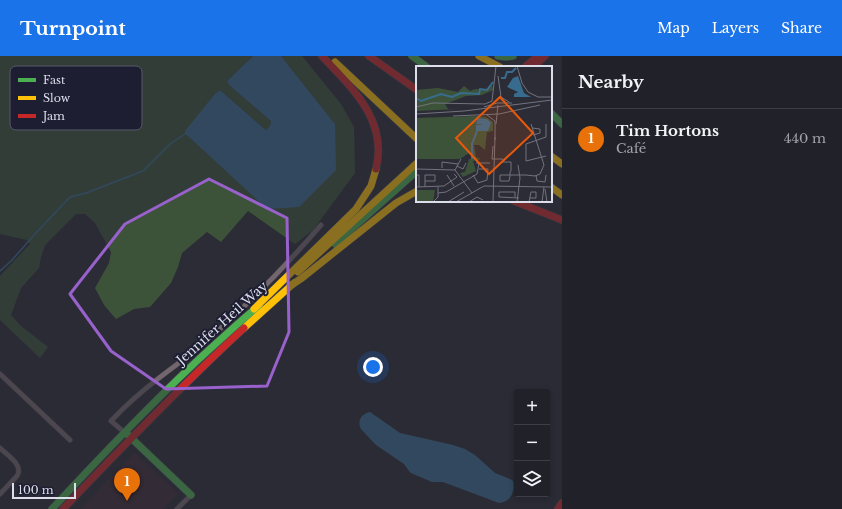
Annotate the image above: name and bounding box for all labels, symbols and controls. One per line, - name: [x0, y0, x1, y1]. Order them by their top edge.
- text: Turnpoint: [20, 17, 126, 40]
- text: Map: [657, 19, 690, 37]
- text: Layers: [712, 19, 759, 37]
- text: Share: [781, 19, 822, 37]
- legend: [10, 66, 142, 130]
- inset map: [416, 66, 552, 202]
- text: Nearby: [578, 72, 644, 93]
- text: Fast: [43, 73, 66, 87]
- text: Slow: [43, 91, 71, 105]
- text: Jam: [41, 109, 65, 123]
- text: Tim Hortons: [616, 121, 719, 140]
- text: 1: [588, 130, 594, 147]
- text: 440 m: [784, 130, 826, 147]
- text: Café: [616, 140, 646, 157]
- street label: Jennifer Heil Way: [171, 277, 272, 370]
- your location: [363, 357, 383, 377]
- map controls: [514, 389, 550, 497]
- button: +: [514, 389, 550, 425]
- button: −: [514, 425, 550, 461]
- button: layers: [514, 461, 550, 497]
- pin: 1: [114, 468, 140, 501]
- scale bar: [12, 481, 76, 500]
- text: 100 m: [18, 483, 54, 497]

